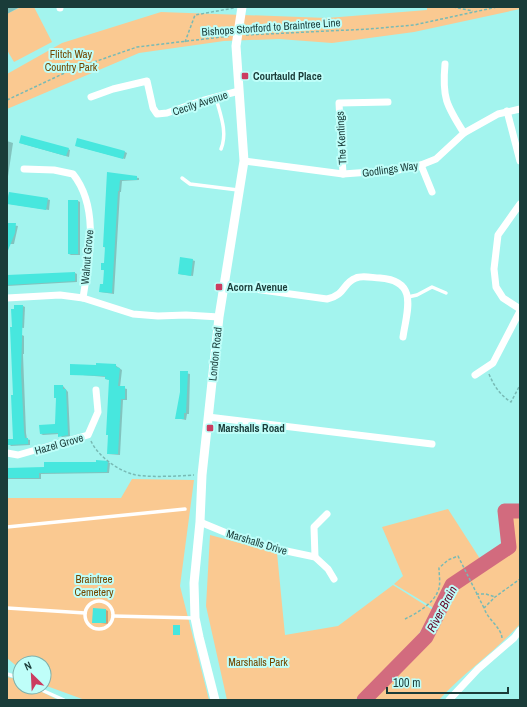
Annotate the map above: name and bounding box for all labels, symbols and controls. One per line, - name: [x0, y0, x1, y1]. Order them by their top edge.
- street label: Bishops Stortford to Braintree Line: [201, 15, 341, 39]
- park label: Flitch Way Country Park: [45, 47, 98, 74]
- place label: Courtauld Place: [253, 69, 322, 83]
- marker: Courtauld Place: [240, 71, 250, 81]
- street label: Cecily Avenue: [170, 87, 230, 119]
- street label: The Kentings: [333, 110, 349, 165]
- street label: Godlings Way: [361, 158, 419, 180]
- street label: Walnut Grove: [78, 229, 96, 285]
- place label: Acorn Avenue: [227, 280, 288, 294]
- marker: Acorn Avenue: [214, 282, 224, 292]
- street label: London Road: [205, 326, 225, 382]
- place label: Marshalls Road: [218, 421, 285, 435]
- marker: Marshalls Road: [205, 423, 215, 433]
- street label: Hazel Grove: [33, 430, 85, 458]
- street label: Marshalls Drive: [225, 526, 289, 558]
- park label: Braintree Cemetery: [74, 572, 114, 599]
- water label: River Brain: [423, 583, 461, 635]
- north arrow: [12, 655, 52, 695]
- park label: Marshalls Park: [228, 655, 288, 669]
- text: N: [22, 658, 34, 674]
- scale bar: [387, 669, 508, 695]
- text: 100 m: [393, 675, 420, 691]

